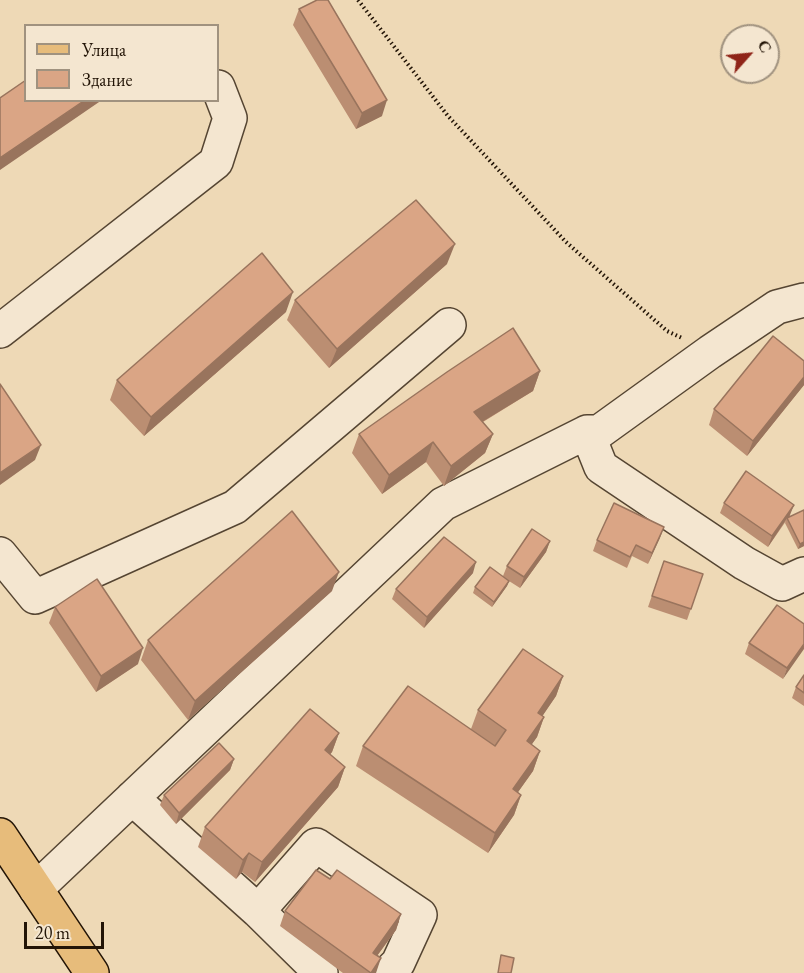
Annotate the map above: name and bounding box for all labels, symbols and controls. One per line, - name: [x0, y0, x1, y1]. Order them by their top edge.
- legend: [24, 24, 219, 102]
- north arrow: [720, 24, 780, 84]
- text: С: [753, 37, 777, 56]
- text: Улица: [82, 38, 126, 61]
- text: Здание: [82, 68, 132, 91]
- scale bar: [27, 910, 106, 948]
- text: 20 m: [35, 921, 70, 944]

